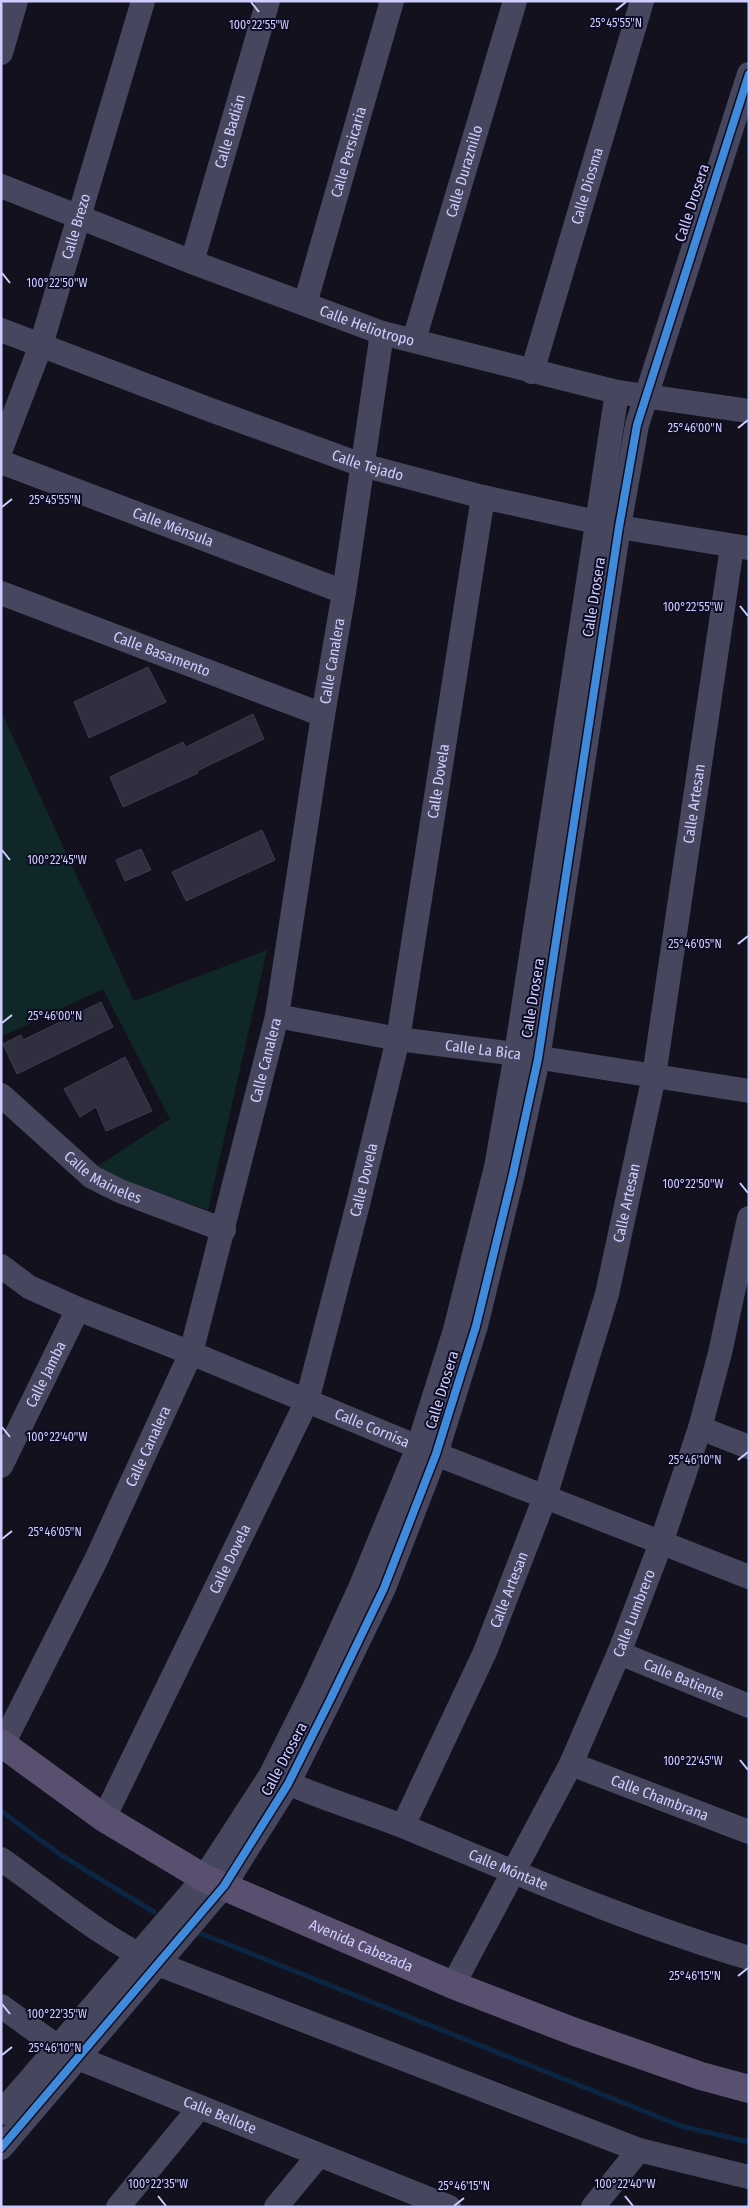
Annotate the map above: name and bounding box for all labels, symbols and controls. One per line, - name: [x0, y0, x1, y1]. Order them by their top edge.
- text: 25°45'55"N: [590, 16, 642, 30]
- text: 100°22'55"W: [229, 18, 289, 32]
- street label: Calle Badián: [211, 92, 249, 171]
- street label: Calle Persicaria: [327, 105, 370, 200]
- street label: Calle Duraznillo: [442, 123, 487, 220]
- street label: Calle Diosma: [567, 145, 607, 227]
- street label: Calle Drosera: [671, 162, 713, 244]
- street label: Calle Brezo: [58, 191, 94, 261]
- text: 100°22'50"W: [27, 276, 88, 290]
- street label: Calle Heliotropo: [317, 301, 416, 350]
- text: 25°46'00"N: [668, 421, 722, 435]
- street label: Calle Tejado: [329, 446, 406, 485]
- text: 25°45'55"N: [29, 493, 81, 507]
- street label: Calle Ménsula: [130, 504, 216, 551]
- street label: Calle Drosera: [579, 556, 609, 638]
- text: 100°22'55"W: [663, 600, 723, 614]
- street label: Calle Canalera: [316, 617, 348, 705]
- street label: Calle Basamento: [111, 627, 213, 680]
- street label: Calle Dovela: [424, 743, 453, 820]
- street label: Calle Artesan: [679, 763, 709, 845]
- text: 100°22'45"W: [27, 853, 87, 867]
- text: 25°46'05"N: [668, 937, 722, 951]
- street label: Calle Drosera: [518, 957, 548, 1039]
- text: 25°46'00"N: [28, 1009, 82, 1023]
- street label: Calle Canalera: [246, 1016, 285, 1105]
- street label: Calle La Bica: [444, 1036, 523, 1064]
- street label: Calle Dovela: [346, 1141, 381, 1219]
- street label: Calle Maineles: [60, 1147, 144, 1207]
- street label: Calle Artesan: [609, 1162, 644, 1244]
- text: 100°22'50"W: [663, 1177, 724, 1191]
- street label: Calle Jamba: [22, 1338, 70, 1411]
- street label: Calle Drosera: [422, 1349, 462, 1431]
- street label: Calle Canalera: [122, 1403, 174, 1490]
- street label: Calle Cornisa: [332, 1405, 412, 1451]
- text: 100°22'40"W: [27, 1430, 87, 1444]
- text: 25°46'10"N: [669, 1453, 721, 1467]
- street label: Calle Dovela: [205, 1521, 255, 1597]
- text: 25°46'05"N: [28, 1525, 82, 1539]
- street label: Calle Artesan: [486, 1549, 532, 1631]
- street label: Calle Lumbrero: [609, 1567, 659, 1660]
- street label: Calle Batiente: [641, 1655, 727, 1704]
- street label: Calle Drosera: [257, 1719, 311, 1799]
- text: 100°22'45"W: [663, 1754, 723, 1768]
- street label: Calle Chambrana: [608, 1771, 711, 1825]
- street label: Calle Móntate: [466, 1845, 551, 1894]
- street label: Avenida Cabezada: [306, 1915, 416, 1976]
- text: 25°46'15"N: [669, 1969, 721, 1983]
- text: 100°22'35"W: [27, 2007, 87, 2021]
- text: 25°46'10"N: [29, 2041, 81, 2055]
- street label: Calle Bellote: [181, 2092, 259, 2138]
- text: 100°22'35"W: [128, 2177, 188, 2191]
- text: 100°22'40"W: [595, 2177, 655, 2191]
- text: 25°46'15"N: [438, 2179, 490, 2193]

